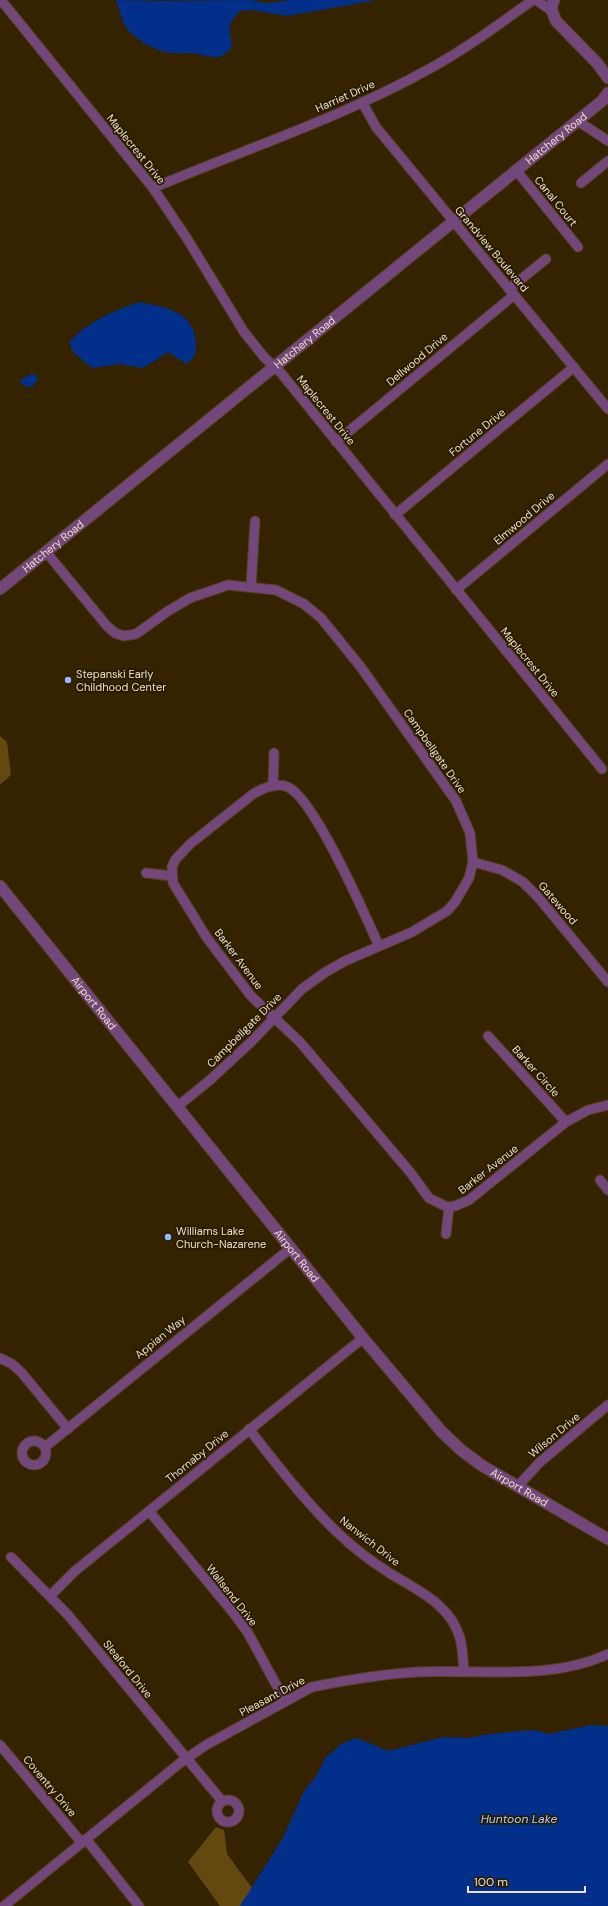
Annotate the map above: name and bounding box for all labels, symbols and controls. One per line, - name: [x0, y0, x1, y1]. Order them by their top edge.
- street label: Harriet Drive: [313, 77, 377, 115]
- street label: Hatchery Road: [523, 109, 590, 167]
- street label: Maplecrest Drive: [104, 111, 168, 187]
- street label: Canal Court: [531, 173, 581, 229]
- street label: Grandview Boulevard: [452, 203, 532, 295]
- street label: Hatchery Road: [271, 313, 338, 371]
- street label: Dellwood Drive: [383, 329, 451, 389]
- street label: Maplecrest Drive: [294, 372, 358, 448]
- street label: Fortune Drive: [446, 405, 508, 459]
- street label: Elmwood Drive: [491, 488, 557, 548]
- street label: Hatchery Road: [19, 517, 87, 575]
- street label: Maplecrest Drive: [498, 624, 562, 700]
- place label: Stepanski Early Childhood Center: [76, 667, 166, 694]
- marker: Stepanski Early Childhood Center: [63, 675, 73, 685]
- street label: Campbellgate Drive: [401, 706, 469, 796]
- street label: Gatewood: [536, 879, 581, 927]
- street label: Barker Avenue: [212, 926, 266, 992]
- street label: Airport Road: [68, 973, 120, 1033]
- street label: Campbellgate Drive: [204, 990, 284, 1070]
- street label: Barker Circle: [509, 1042, 563, 1100]
- street label: Barker Avenue: [455, 1141, 521, 1197]
- place label: Williams Lake Church-Nazarene: [176, 1224, 266, 1251]
- street label: Airport Road: [271, 1226, 322, 1285]
- marker: Williams Lake Church-Nazarene: [163, 1232, 173, 1242]
- street label: Appian Way: [132, 1312, 188, 1362]
- street label: Wilson Drive: [525, 1409, 583, 1461]
- street label: Thornaby Drive: [163, 1426, 231, 1486]
- street label: Airport Road: [488, 1465, 551, 1510]
- street label: Nanwich Drive: [337, 1513, 403, 1569]
- street label: Wallsend Drive: [203, 1561, 261, 1629]
- street label: Sleaford Drive: [100, 1637, 156, 1701]
- street label: Pleasant Drive: [237, 1673, 307, 1719]
- street label: Coventry Drive: [20, 1753, 80, 1819]
- water label: Huntoon Lake: [481, 1811, 557, 1827]
- scale bar: [468, 1868, 585, 1894]
- text: 100 m: [474, 1874, 508, 1890]

